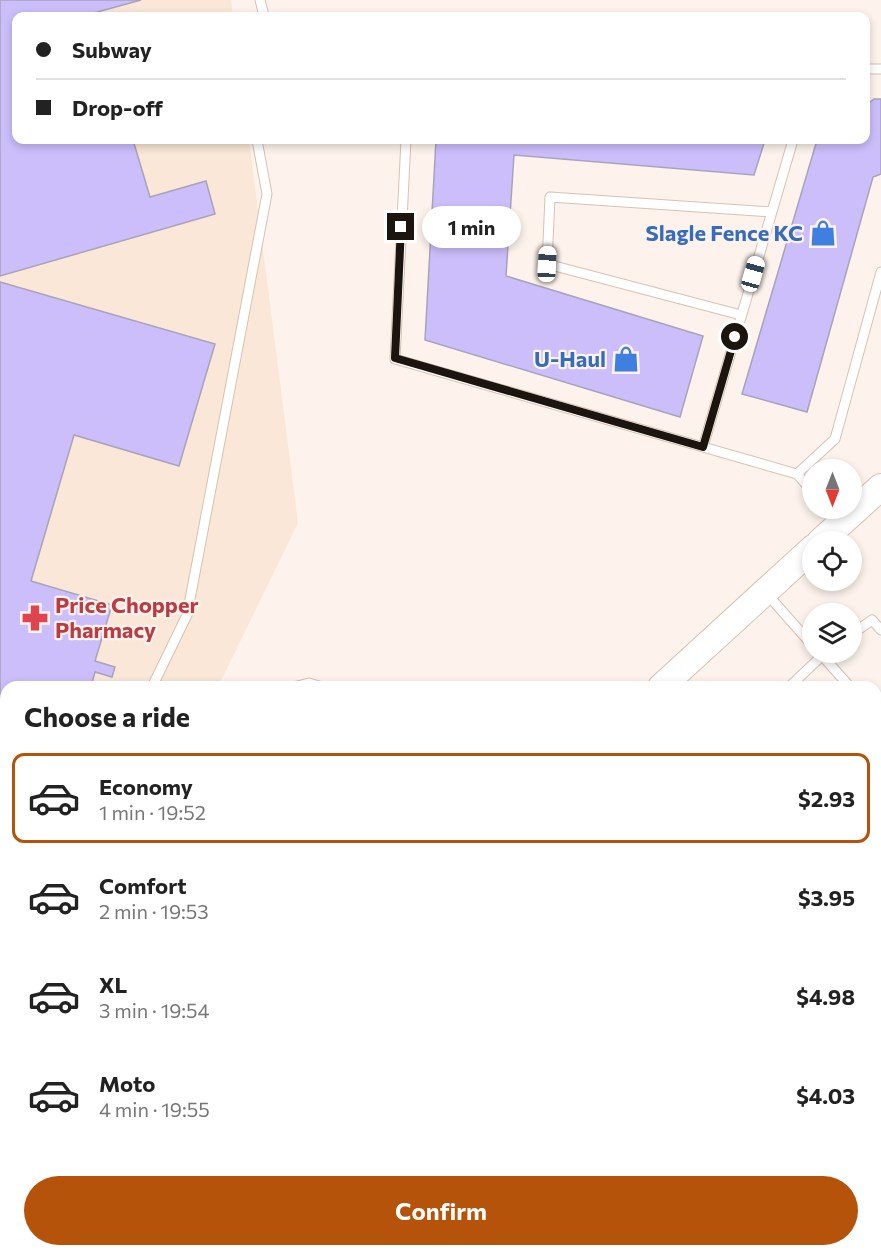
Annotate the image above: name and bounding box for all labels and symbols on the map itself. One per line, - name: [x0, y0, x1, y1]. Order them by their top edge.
- callout: 1 min: [422, 206, 521, 248]
- route end: [387, 213, 414, 240]
- shop icon: Slagle Fence KC: [808, 218, 838, 248]
- place label: Slagle Fence KC: [646, 219, 803, 246]
- car: [537, 246, 557, 282]
- car: [739, 254, 767, 294]
- route start: [721, 323, 748, 350]
- shop icon: U-Haul: [611, 344, 641, 374]
- place label: U-Haul: [534, 345, 606, 372]
- north arrow: [802, 459, 862, 519]
- place label: Price Chopper Pharmacy: [55, 591, 199, 643]
- pharmacy icon: Price Chopper Pharmacy: [20, 603, 50, 633]

